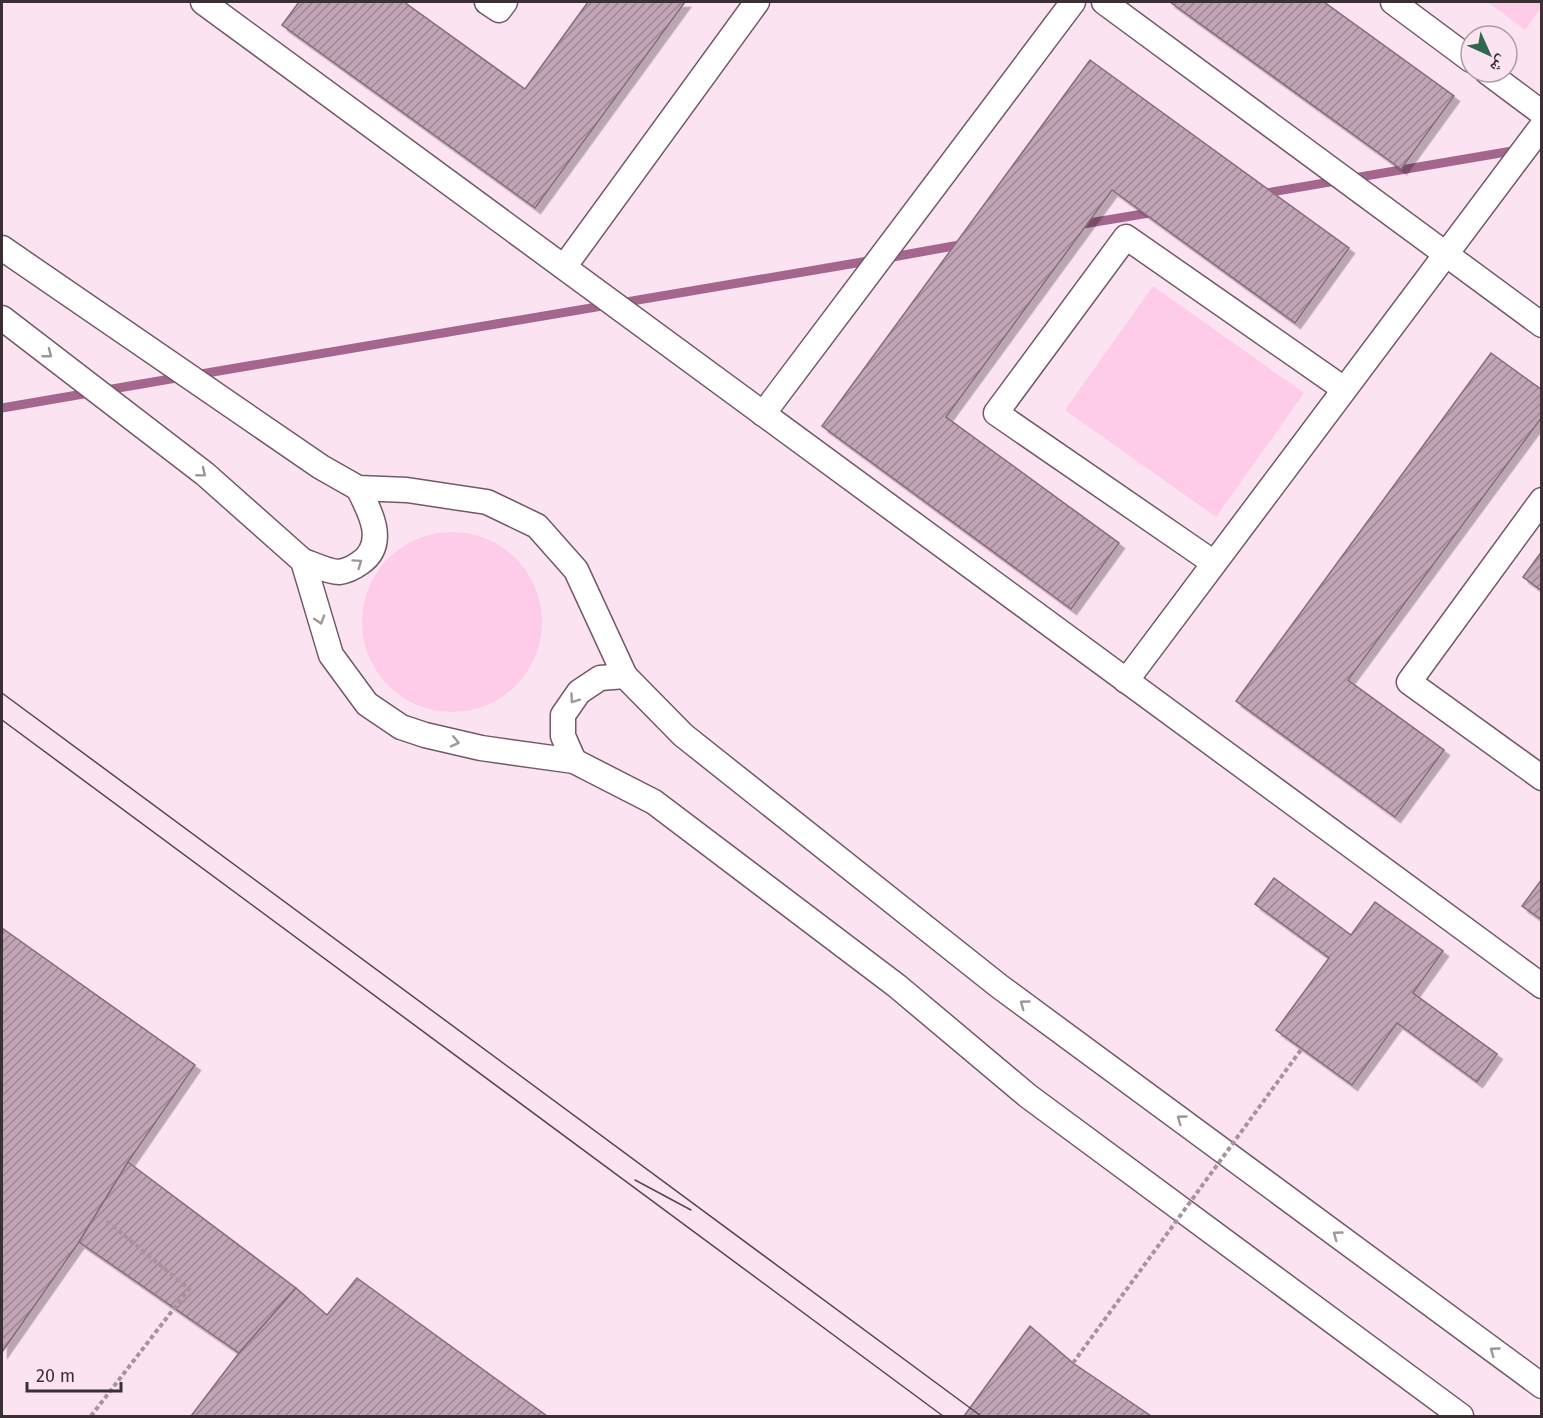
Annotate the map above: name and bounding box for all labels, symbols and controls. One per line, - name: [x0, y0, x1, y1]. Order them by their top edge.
- north arrow: [1459, 24, 1519, 84]
- text: ش: [1487, 52, 1512, 77]
- one-way arrow: [41, 347, 52, 358]
- one-way arrow: [196, 465, 207, 476]
- one-way arrow: [351, 560, 362, 571]
- one-way arrow: [313, 614, 325, 625]
- one-way arrow: [570, 693, 581, 704]
- one-way arrow: [450, 735, 460, 748]
- one-way arrow: [1019, 1000, 1030, 1011]
- one-way arrow: [1176, 1116, 1187, 1127]
- one-way arrow: [1333, 1231, 1344, 1242]
- one-way arrow: [1490, 1347, 1501, 1358]
- scale bar: [27, 1355, 122, 1393]
- text: 20 m: [36, 1365, 75, 1387]

